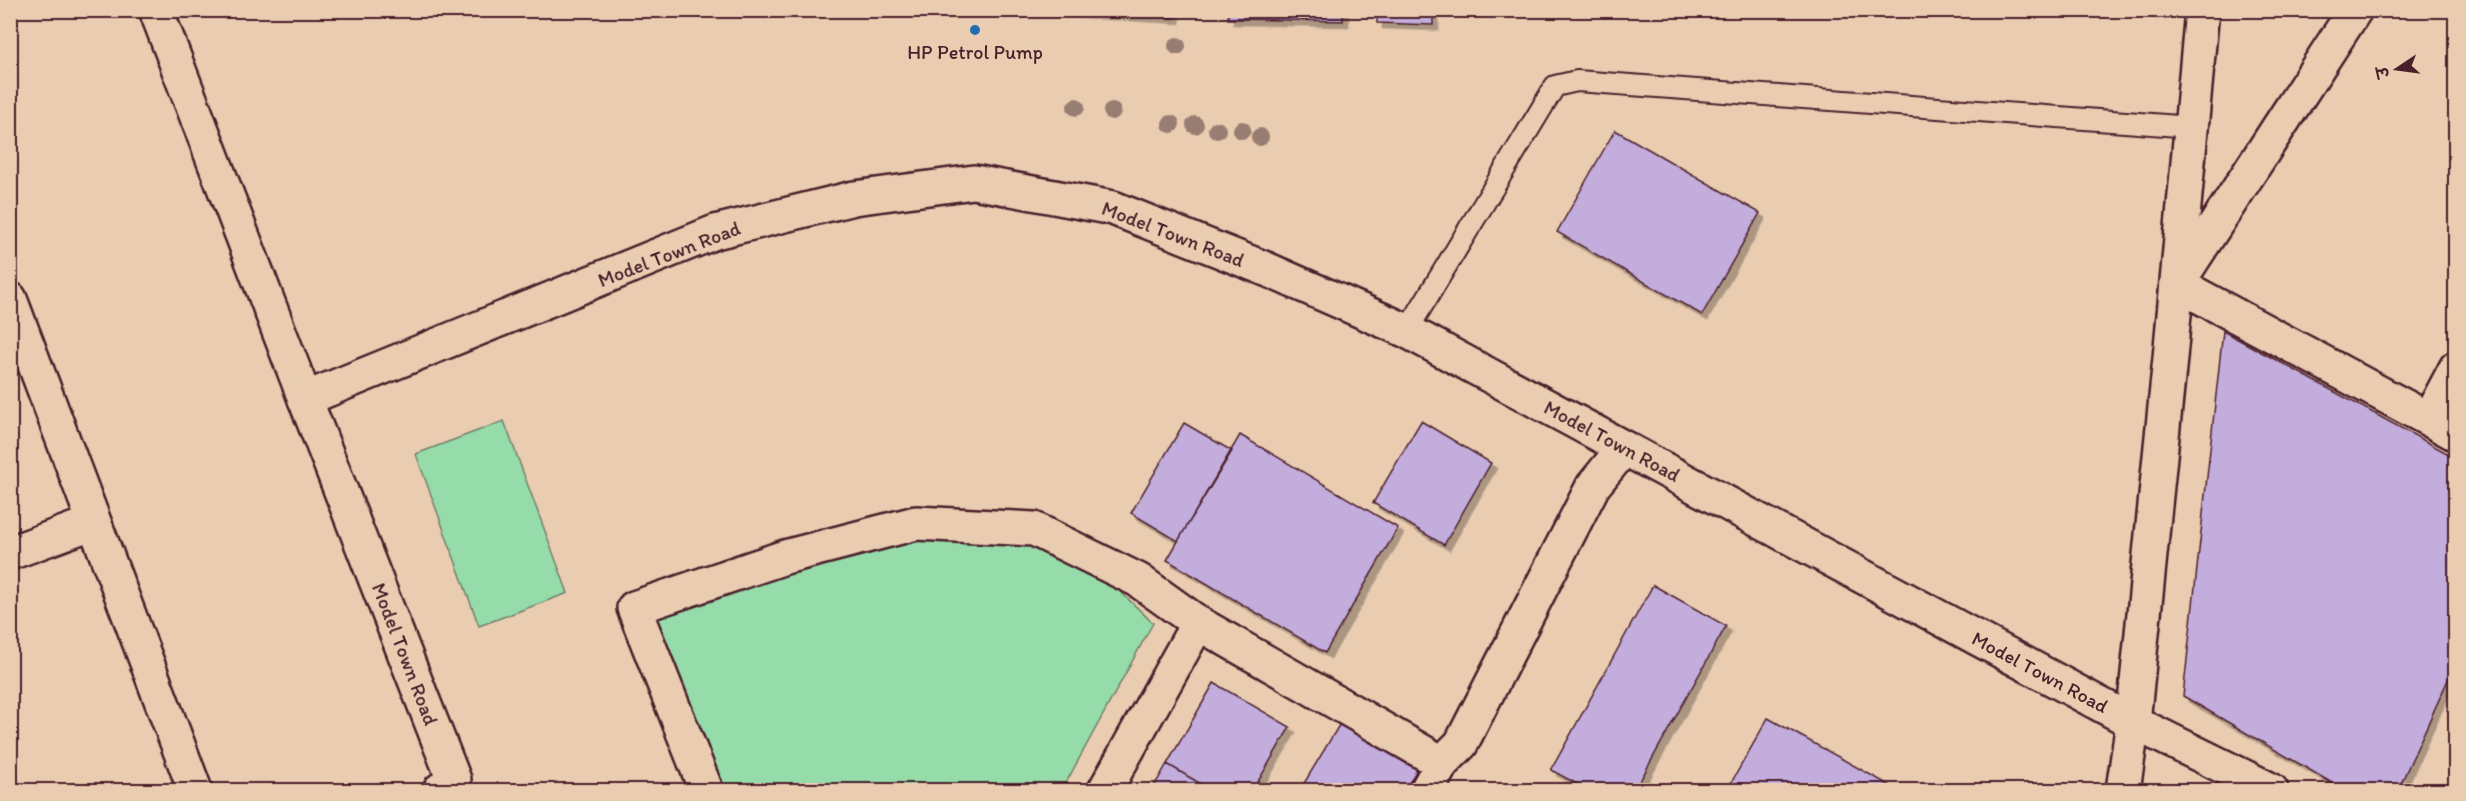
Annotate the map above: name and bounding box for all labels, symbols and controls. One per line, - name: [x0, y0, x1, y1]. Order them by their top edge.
- marker: HP Petrol Pump: [968, 23, 982, 37]
- north arrow: [2367, 39, 2427, 99]
- place label: HP Petrol Pump: [907, 40, 1043, 64]
- text: उ: [2372, 64, 2394, 82]
- street label: Model Town Road: [1098, 196, 1248, 272]
- street label: Model Town Road: [594, 216, 744, 292]
- street label: Model Town Road: [1540, 395, 1684, 487]
- street label: Model Town Road: [367, 579, 443, 729]
- street label: Model Town Road: [1968, 626, 2112, 718]

